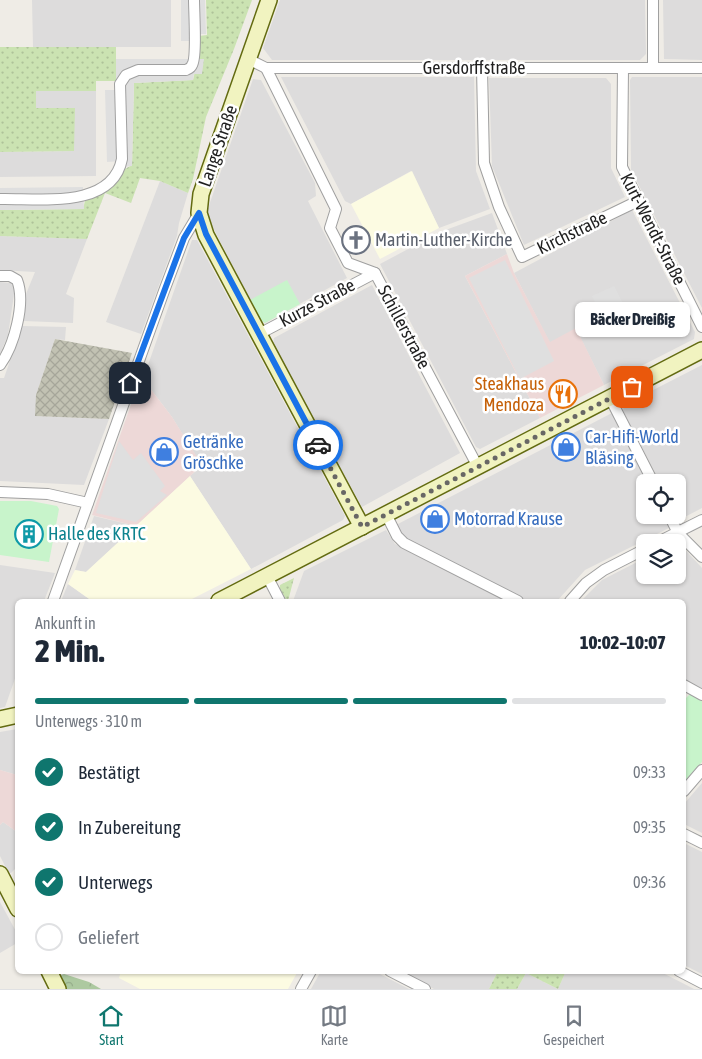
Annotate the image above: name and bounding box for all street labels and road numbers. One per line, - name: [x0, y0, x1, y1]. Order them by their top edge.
- street label: Gersdorffstraße: [423, 57, 525, 78]
- street label: Lange Straße: [194, 102, 241, 189]
- street label: Kurt-Wendt-Straße: [616, 169, 691, 288]
- street label: Kirchstraße: [533, 207, 610, 258]
- street label: Kurze Straße: [276, 274, 358, 331]
- street label: Schillerstraße: [374, 281, 435, 372]

